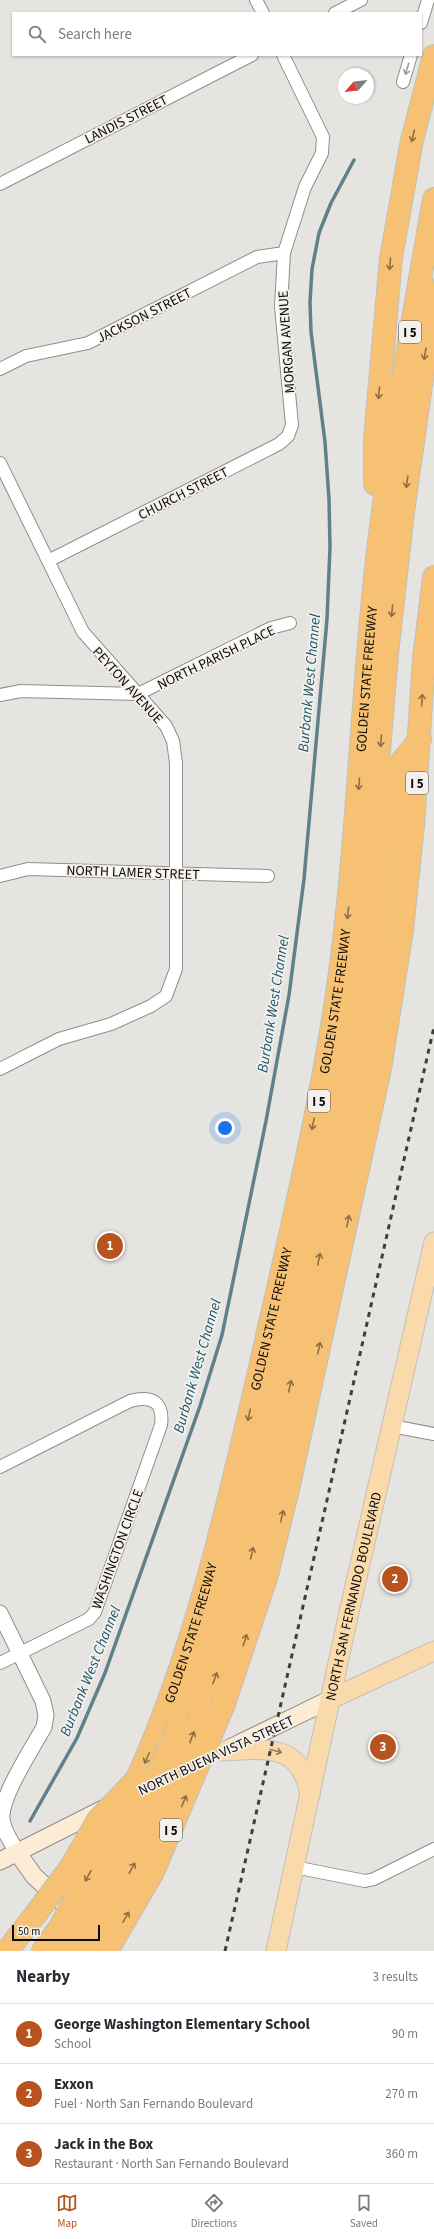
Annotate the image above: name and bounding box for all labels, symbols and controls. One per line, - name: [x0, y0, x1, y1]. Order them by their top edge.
- search box: [12, 12, 422, 56]
- icon: search: [26, 23, 48, 45]
- text: Search here: [58, 24, 132, 45]
- one-way arrow: [403, 62, 410, 75]
- north arrow: [338, 68, 374, 104]
- street label: LANDIS STREET: [81, 90, 172, 149]
- one-way arrow: [409, 129, 417, 142]
- one-way arrow: [387, 257, 394, 270]
- street label: JACKSON STREET: [94, 283, 196, 348]
- street label: MORGAN AVENUE: [273, 290, 301, 394]
- road number: I 5: [399, 321, 421, 343]
- one-way arrow: [421, 347, 429, 360]
- one-way arrow: [375, 387, 382, 400]
- street label: CHURCH STREET: [135, 462, 233, 525]
- one-way arrow: [403, 475, 411, 488]
- street label: GOLDEN STATE FREEWAY: [352, 605, 383, 753]
- one-way arrow: [388, 605, 396, 618]
- water label: Burbank West Channel: [293, 613, 326, 753]
- street label: NORTH PARISH PLACE: [154, 621, 279, 695]
- street label: PEYTON AVENUE: [87, 643, 167, 729]
- one-way arrow: [418, 694, 426, 707]
- one-way arrow: [377, 734, 384, 747]
- road number: I 5: [406, 772, 428, 794]
- one-way arrow: [356, 777, 363, 790]
- street label: NORTH LAMER STREET: [66, 861, 200, 885]
- one-way arrow: [344, 906, 352, 919]
- street label: GOLDEN STATE FREEWAY: [315, 928, 356, 1076]
- water label: Burbank West Channel: [252, 934, 295, 1074]
- road number: I 5: [308, 1090, 330, 1112]
- one-way arrow: [309, 1117, 317, 1130]
- your location: [215, 1118, 235, 1138]
- one-way arrow: [344, 1215, 352, 1228]
- pin: 1: [97, 1231, 123, 1261]
- street label: GOLDEN STATE FREEWAY: [246, 1245, 298, 1393]
- one-way arrow: [316, 1253, 324, 1266]
- water label: Burbank West Channel: [168, 1296, 227, 1436]
- one-way arrow: [316, 1341, 324, 1354]
- one-way arrow: [287, 1380, 295, 1393]
- one-way arrow: [244, 1408, 252, 1421]
- street label: WASHINGTON CIRCLE: [87, 1487, 149, 1612]
- street label: NORTH SAN FERNANDO BOULEVARD: [321, 1490, 387, 1703]
- one-way arrow: [278, 1509, 286, 1522]
- one-way arrow: [248, 1547, 256, 1560]
- street label: GOLDEN STATE FREEWAY: [160, 1560, 223, 1706]
- pin: 2: [382, 1564, 408, 1594]
- water label: Burbank West Channel: [55, 1603, 126, 1739]
- one-way arrow: [242, 1634, 249, 1647]
- one-way arrow: [212, 1673, 220, 1685]
- street label: NORTH BUENA VISTA STREET: [135, 1711, 298, 1801]
- one-way arrow: [189, 1731, 197, 1743]
- pin: 3: [370, 1732, 396, 1762]
- one-way arrow: [269, 1748, 282, 1756]
- one-way arrow: [142, 1751, 150, 1763]
- one-way arrow: [180, 1795, 188, 1807]
- road number: I 5: [160, 1819, 182, 1841]
- one-way arrow: [129, 1862, 137, 1874]
- one-way arrow: [83, 1870, 91, 1882]
- one-way arrow: [123, 1911, 131, 1923]
- scale bar: [12, 1923, 100, 1942]
- text: 50 m: [18, 1924, 40, 1939]
- text: Nearby: [16, 1965, 70, 1989]
- text: 3 results: [373, 1968, 418, 1986]
- text: George Washington Elementary School: [54, 2014, 310, 2035]
- text: 1: [26, 2025, 32, 2043]
- text: 90 m: [392, 2025, 418, 2043]
- text: School: [54, 2035, 91, 2053]
- text: Exxon: [54, 2074, 93, 2095]
- text: 2: [26, 2085, 32, 2103]
- text: 270 m: [385, 2085, 418, 2103]
- text: Fuel · North San Fernando Boulevard: [54, 2095, 253, 2113]
- text: Jack in the Box: [54, 2134, 153, 2155]
- text: 3: [26, 2145, 32, 2163]
- text: 360 m: [385, 2145, 418, 2163]
- text: Restaurant · North San Fernando Boulevard: [54, 2155, 289, 2173]
- tab: Map: [56, 2192, 78, 2231]
- tab: Directions: [191, 2192, 237, 2231]
- tab: Saved: [350, 2192, 378, 2231]

